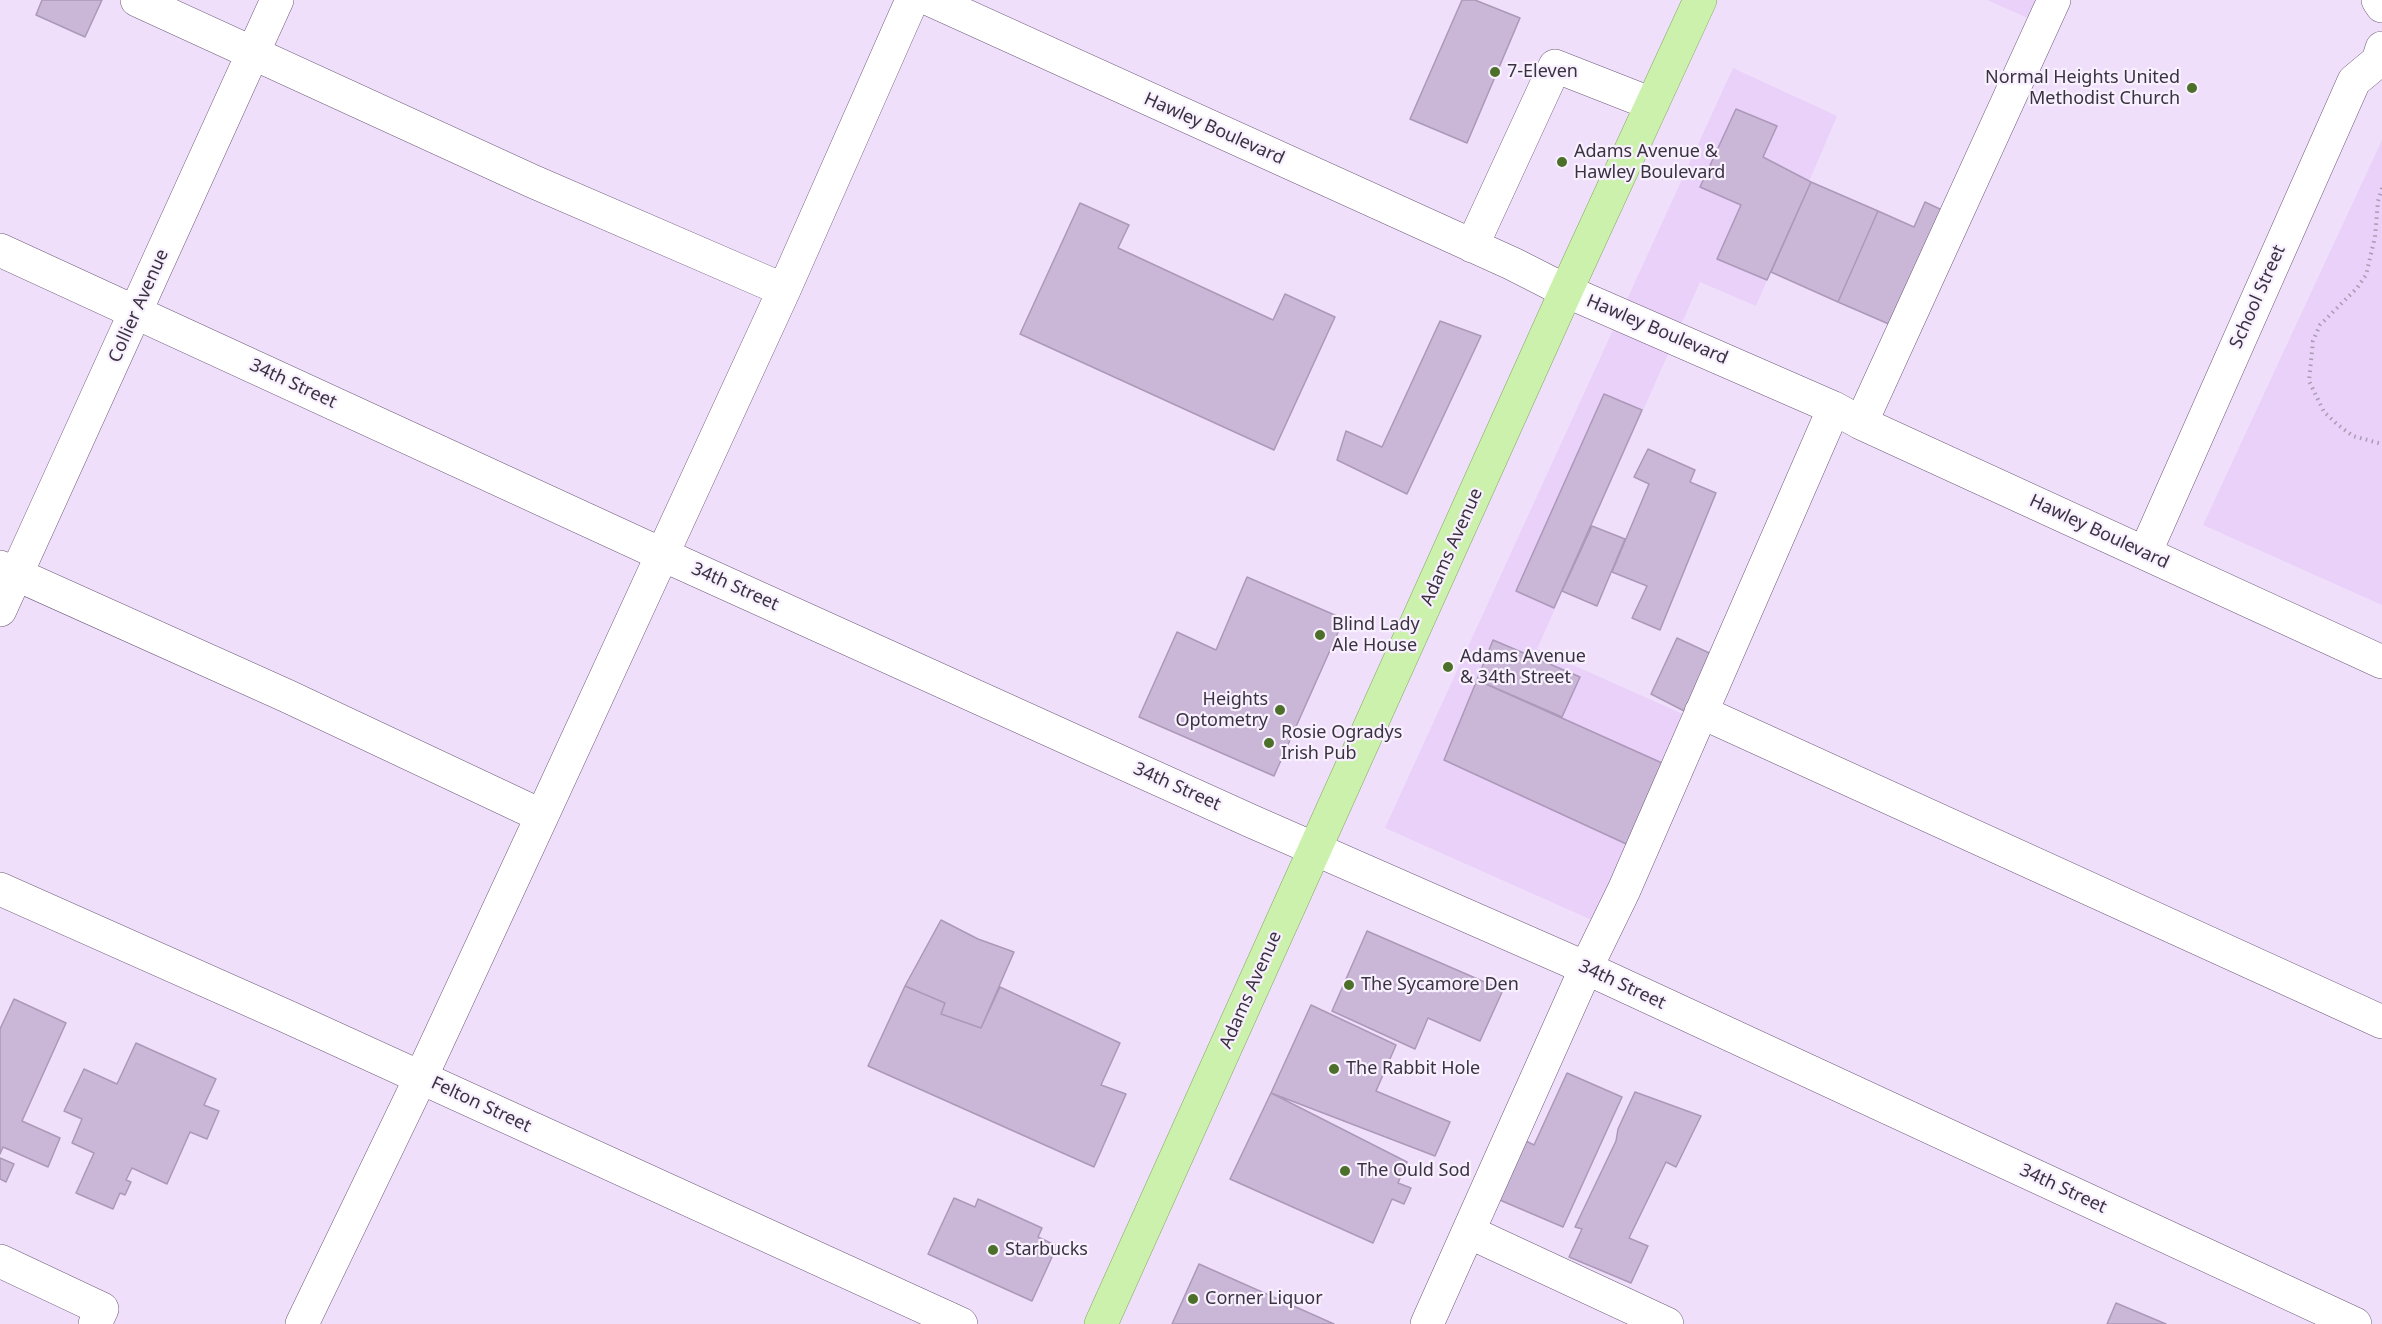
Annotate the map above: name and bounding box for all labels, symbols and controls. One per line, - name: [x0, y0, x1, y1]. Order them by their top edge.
- place label: 7-Eleven: [1507, 61, 1578, 83]
- marker: 7-Eleven: [1488, 65, 1502, 79]
- place label: Normal Heights United Methodist Church: [1985, 67, 2180, 110]
- marker: Normal Heights United Methodist Church: [2185, 81, 2199, 95]
- street label: Hawley Boulevard: [1140, 88, 1288, 170]
- place label: Adams Avenue & Hawley Boulevard: [1574, 141, 1725, 184]
- marker: Adams Avenue & Hawley Boulevard: [1555, 155, 1569, 169]
- street label: School Street: [2226, 242, 2290, 352]
- street label: Collier Avenue: [104, 246, 174, 366]
- street label: Hawley Boulevard: [1583, 290, 1731, 370]
- street label: 34th Street: [246, 355, 340, 413]
- street label: Adams Avenue: [1417, 485, 1487, 609]
- street label: Hawley Boulevard: [2026, 490, 2172, 574]
- street label: 34th Street: [688, 558, 782, 616]
- place label: Blind Lady Ale House: [1332, 614, 1420, 656]
- marker: Blind Lady Ale House: [1313, 628, 1327, 642]
- place label: Adams Avenue & 34th Street: [1460, 646, 1586, 688]
- marker: Adams Avenue & 34th Street: [1441, 660, 1455, 674]
- place label: Heights Optometry: [1175, 689, 1268, 732]
- marker: Heights Optometry: [1273, 703, 1287, 717]
- place label: Rosie Ogradys Irish Pub: [1281, 722, 1402, 764]
- marker: Rosie Ogradys Irish Pub: [1262, 736, 1276, 750]
- street label: 34th Street: [1130, 758, 1224, 816]
- street label: Adams Avenue: [1216, 928, 1286, 1052]
- street label: 34th Street: [1575, 956, 1669, 1014]
- place label: The Sycamore Den: [1361, 974, 1519, 996]
- marker: The Sycamore Den: [1342, 978, 1356, 992]
- place label: The Rabbit Hole: [1346, 1058, 1480, 1080]
- marker: The Rabbit Hole: [1327, 1062, 1341, 1076]
- street label: Felton Street: [428, 1072, 534, 1138]
- place label: The Ould Sod: [1357, 1160, 1470, 1182]
- street label: 34th Street: [2016, 1160, 2110, 1218]
- marker: The Ould Sod: [1338, 1164, 1352, 1178]
- place label: Starbucks: [1005, 1239, 1088, 1261]
- marker: Starbucks: [986, 1243, 1000, 1257]
- place label: Corner Liquor: [1205, 1288, 1323, 1310]
- marker: Corner Liquor: [1186, 1292, 1200, 1306]

